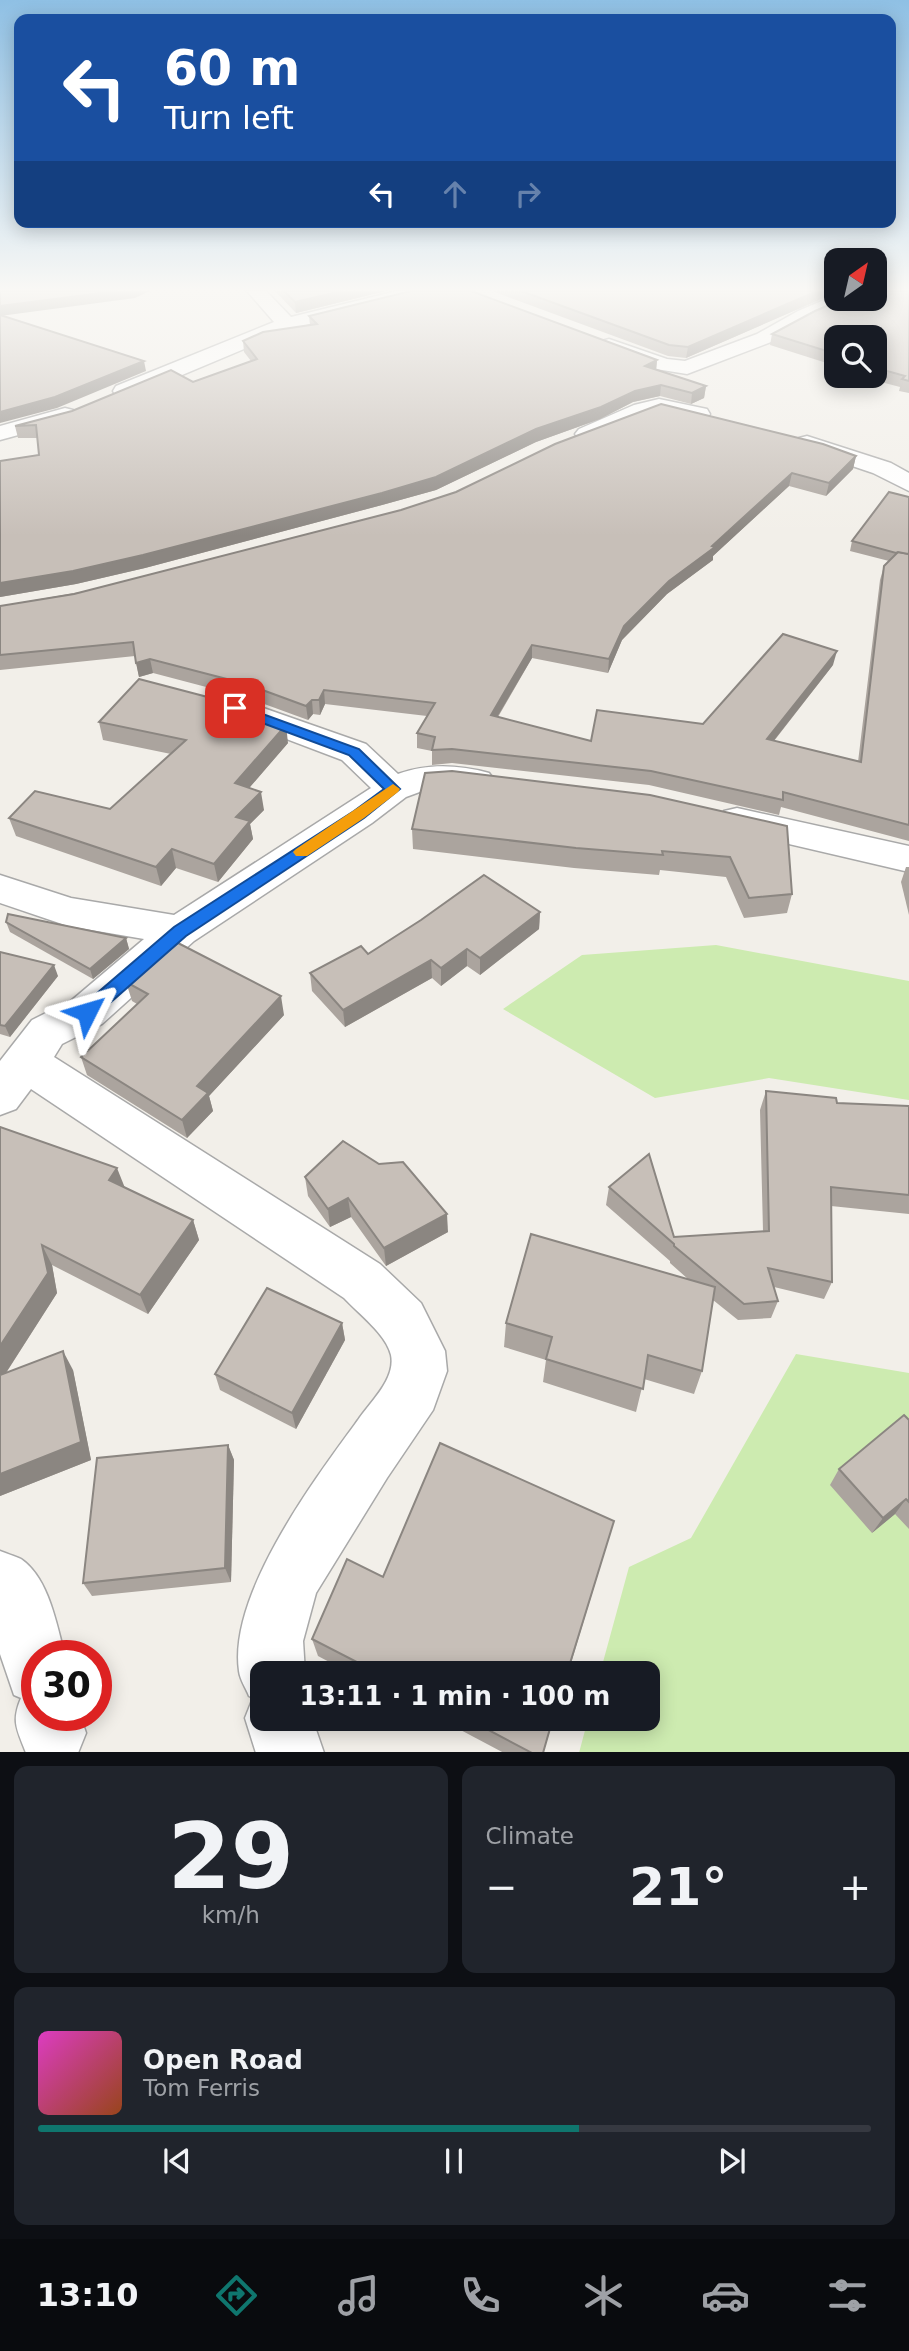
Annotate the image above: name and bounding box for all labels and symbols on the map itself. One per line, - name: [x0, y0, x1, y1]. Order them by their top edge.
- north arrow: [824, 248, 887, 312]
- pin: [205, 678, 265, 738]
- position arrow: [50, 975, 124, 1049]
- speed limit sign: 30: [21, 1640, 112, 1731]

